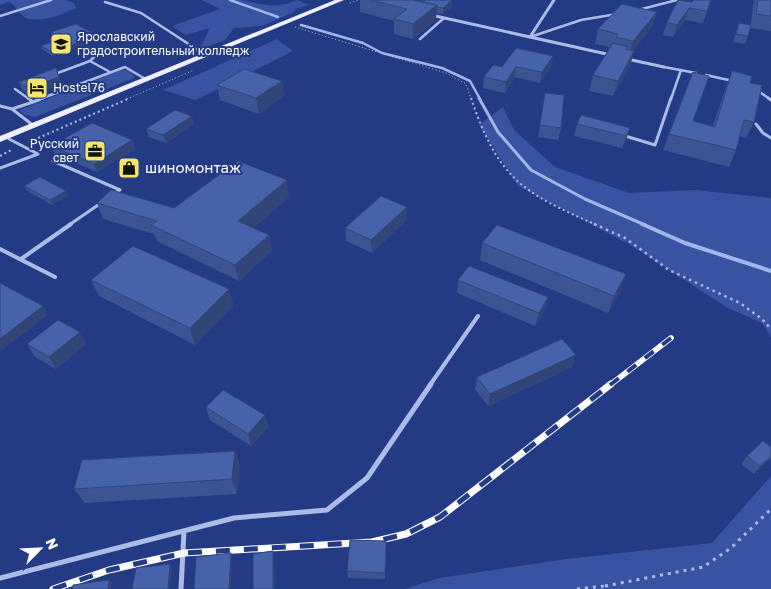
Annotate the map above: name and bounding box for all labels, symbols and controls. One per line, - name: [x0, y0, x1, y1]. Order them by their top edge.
- place label: Ярославский градостроительный колледж: [77, 29, 250, 58]
- school or university icon: Ярославский градостроительный колледж: [49, 32, 73, 56]
- hotel icon: Hostel76: [25, 76, 49, 100]
- place label: Hostel76: [53, 80, 105, 95]
- place label: Русский свет: [30, 136, 79, 165]
- office icon: Русский свет: [83, 139, 107, 163]
- shop icon: шиномонтаж: [117, 156, 141, 180]
- place label: шиномонтаж: [145, 158, 241, 176]
- north arrow: [15, 524, 65, 574]
- text: N: [42, 535, 62, 552]

